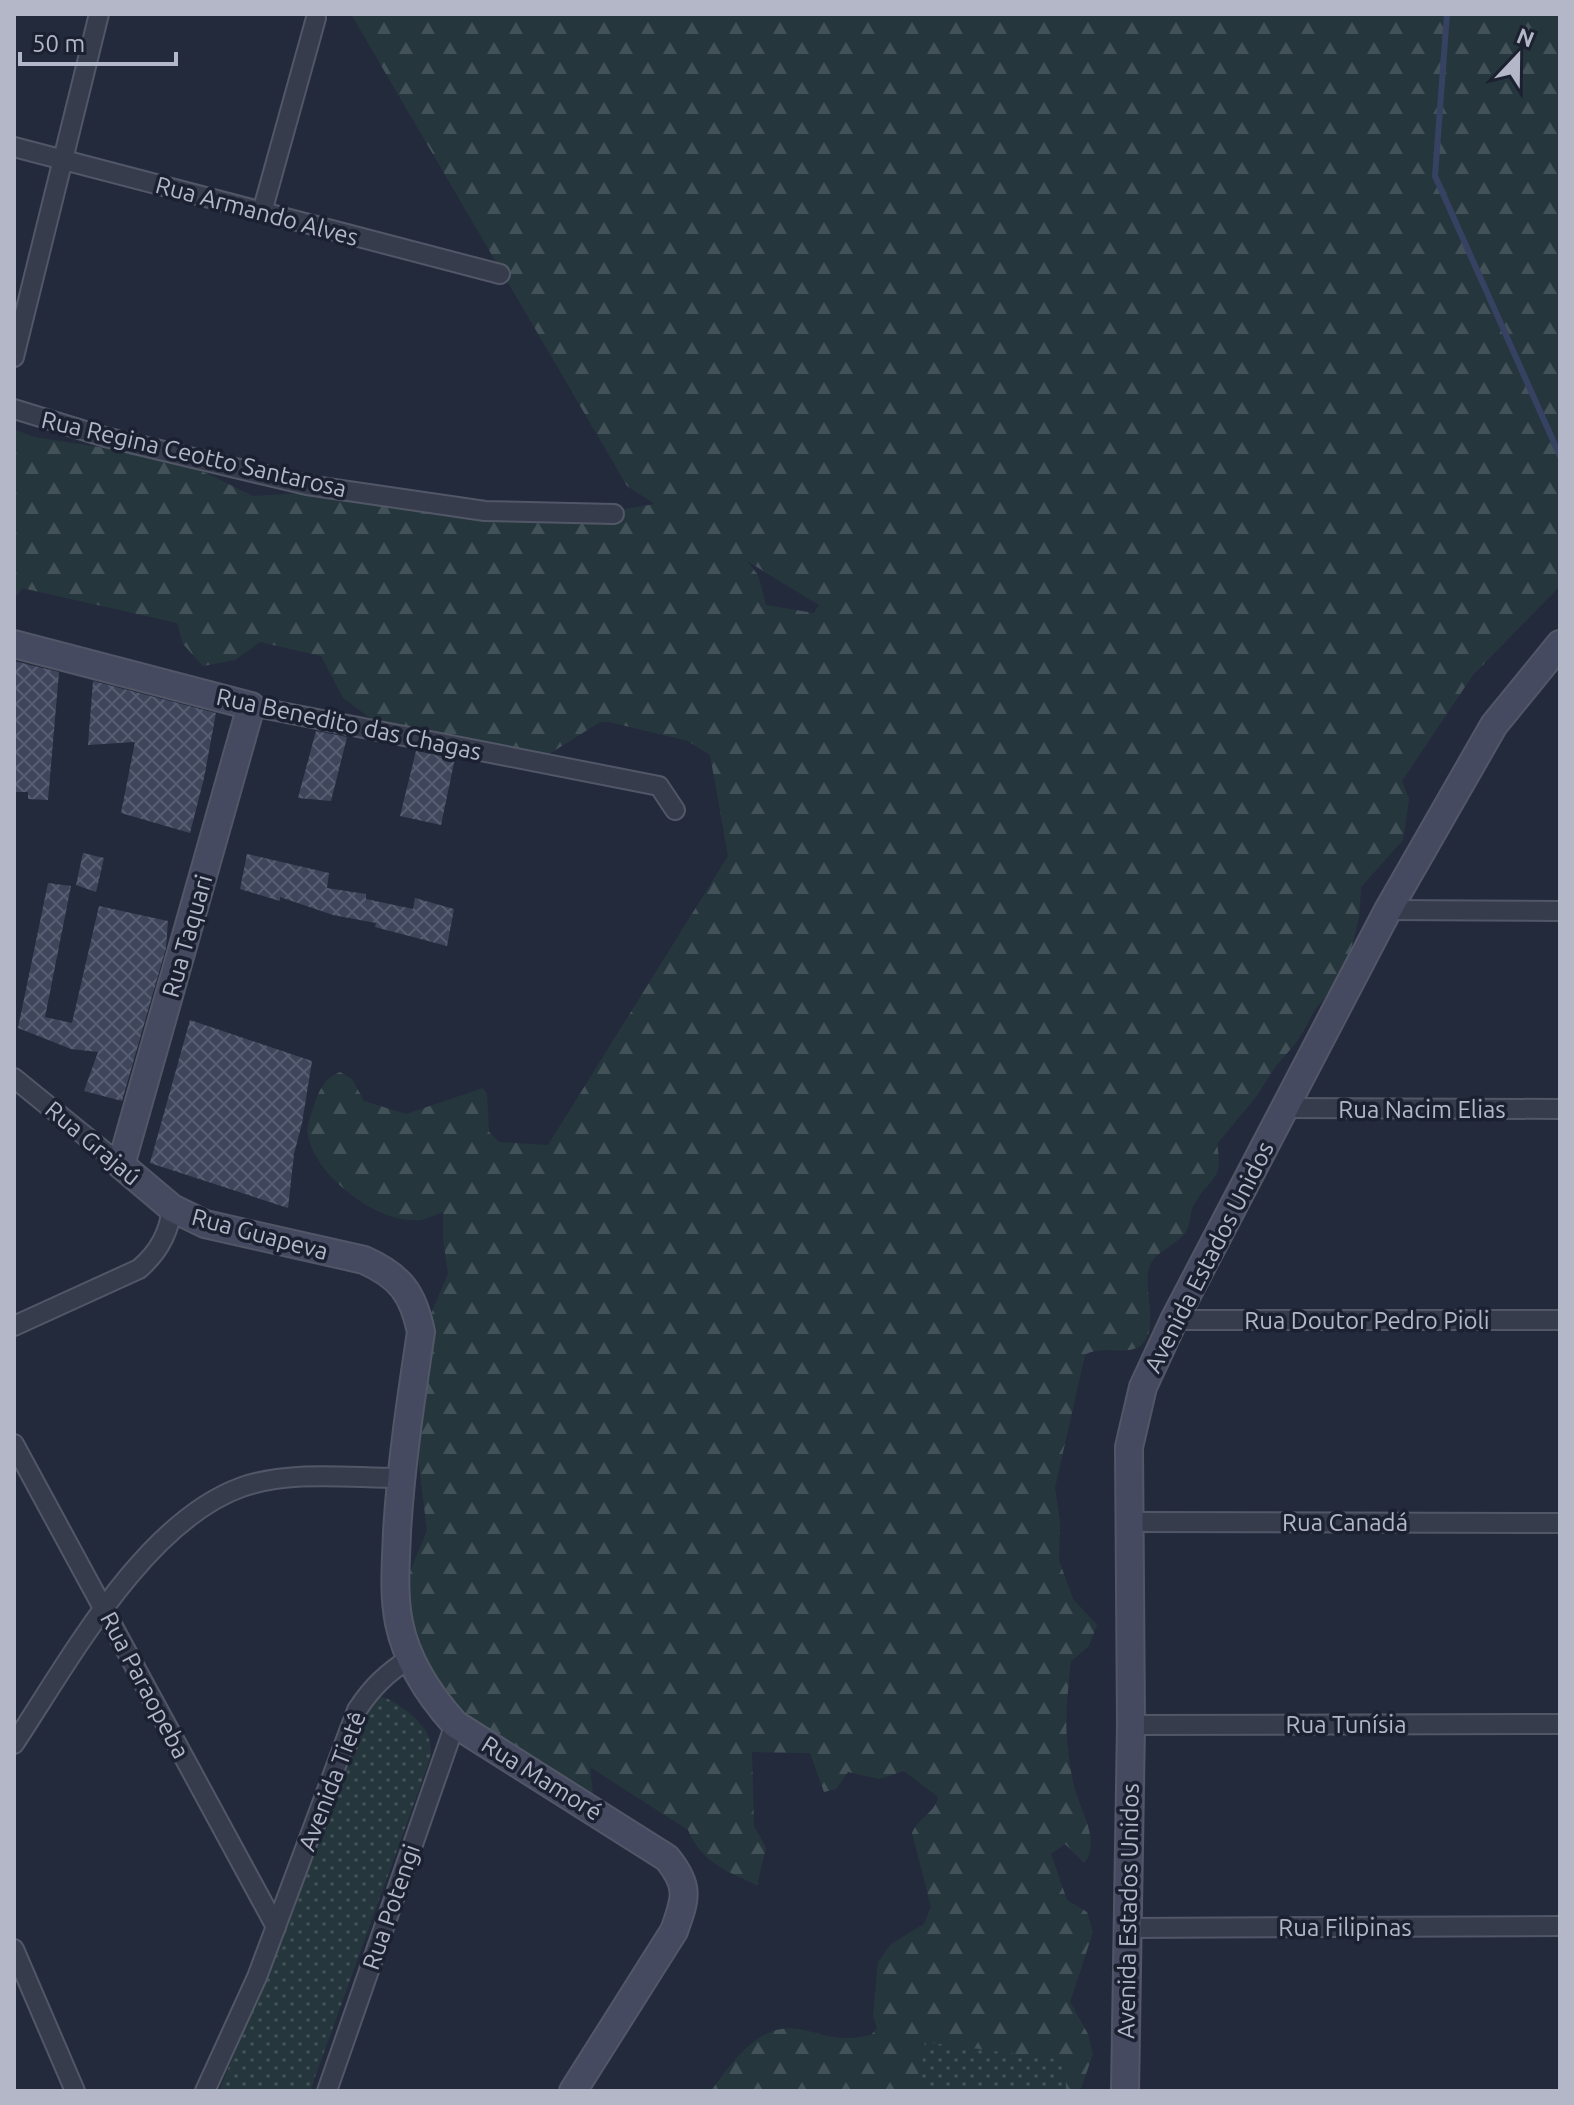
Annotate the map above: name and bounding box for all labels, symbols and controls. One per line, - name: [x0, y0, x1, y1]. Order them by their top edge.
- scale bar: [20, 16, 176, 66]
- north arrow: [1478, 16, 1558, 96]
- text: N: [1513, 22, 1538, 52]
- text: 50 m: [32, 30, 85, 57]
- street label: Rua Armando Alves: [153, 171, 361, 251]
- street label: Rua Regina Ceotto Santarosa: [39, 406, 349, 502]
- street label: Rua Benedito das Chagas: [214, 683, 484, 765]
- street label: Rua Taquari: [157, 872, 217, 1000]
- street label: Rua Grajaú: [40, 1095, 146, 1191]
- street label: Rua Nacim Elias: [1338, 1096, 1506, 1123]
- street label: Avenida Estados Unidos: [1139, 1137, 1279, 1377]
- street label: Rua Guapeva: [189, 1203, 331, 1265]
- street label: Rua Doutor Pedro Pioli: [1244, 1307, 1490, 1334]
- street label: Rua Canadá: [1282, 1509, 1408, 1536]
- street label: Rua Paraopeba: [95, 1607, 195, 1763]
- street label: Avenida Tietê: [293, 1707, 371, 1855]
- street label: Rua Tunísia: [1286, 1711, 1406, 1738]
- street label: Rua Mamoré: [477, 1730, 607, 1826]
- street label: Avenida Estados Unidos: [1112, 1783, 1144, 2039]
- street label: Rua Potengi: [357, 1841, 425, 1973]
- street label: Rua Filipinas: [1278, 1914, 1412, 1941]

